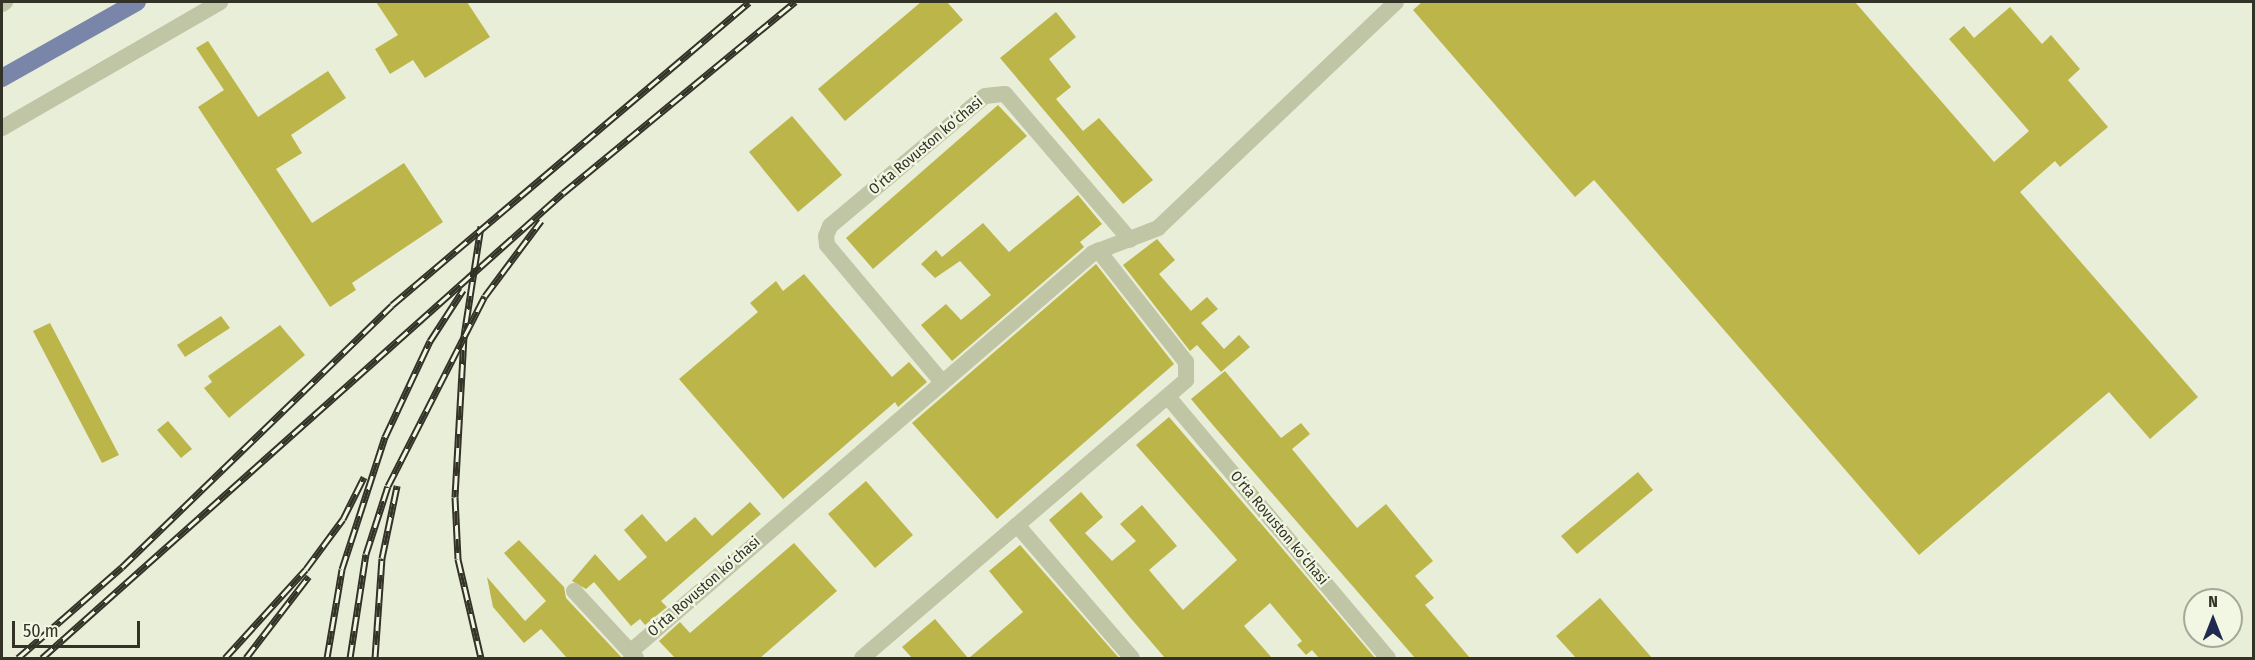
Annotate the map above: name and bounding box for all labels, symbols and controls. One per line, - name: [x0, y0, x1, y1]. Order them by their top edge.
- street label: Oʻrta Rovuston koʻchasi: [865, 93, 987, 199]
- street label: Oʻrta Rovuston koʻchasi: [1226, 467, 1332, 589]
- street label: Oʻrta Rovuston koʻchasi: [644, 533, 764, 641]
- north arrow: [2183, 588, 2243, 648]
- text: N: [2208, 592, 2218, 611]
- scale bar: [15, 609, 142, 647]
- text: 50 m: [23, 620, 59, 642]

